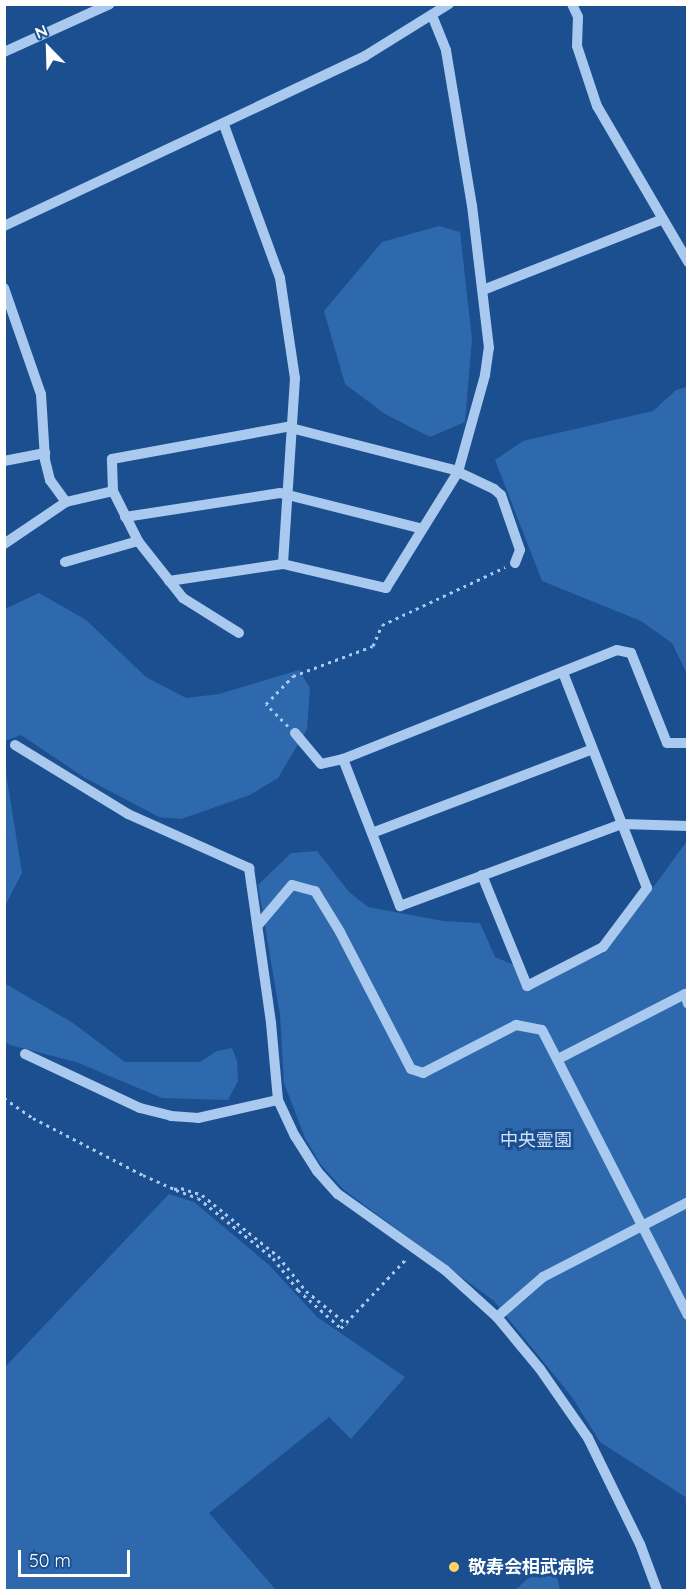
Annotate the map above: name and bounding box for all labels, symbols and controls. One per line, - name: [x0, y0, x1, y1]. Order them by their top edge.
- north arrow: [18, 18, 78, 78]
- text: N: [32, 20, 50, 43]
- park label: 中央霊園: [500, 1129, 572, 1151]
- scale bar: [21, 1538, 134, 1576]
- text: 50 m: [29, 1549, 71, 1572]
- place label: 敬寿会相武病院: [468, 1556, 594, 1578]
- marker: 敬寿会相武病院: [445, 1558, 463, 1576]

